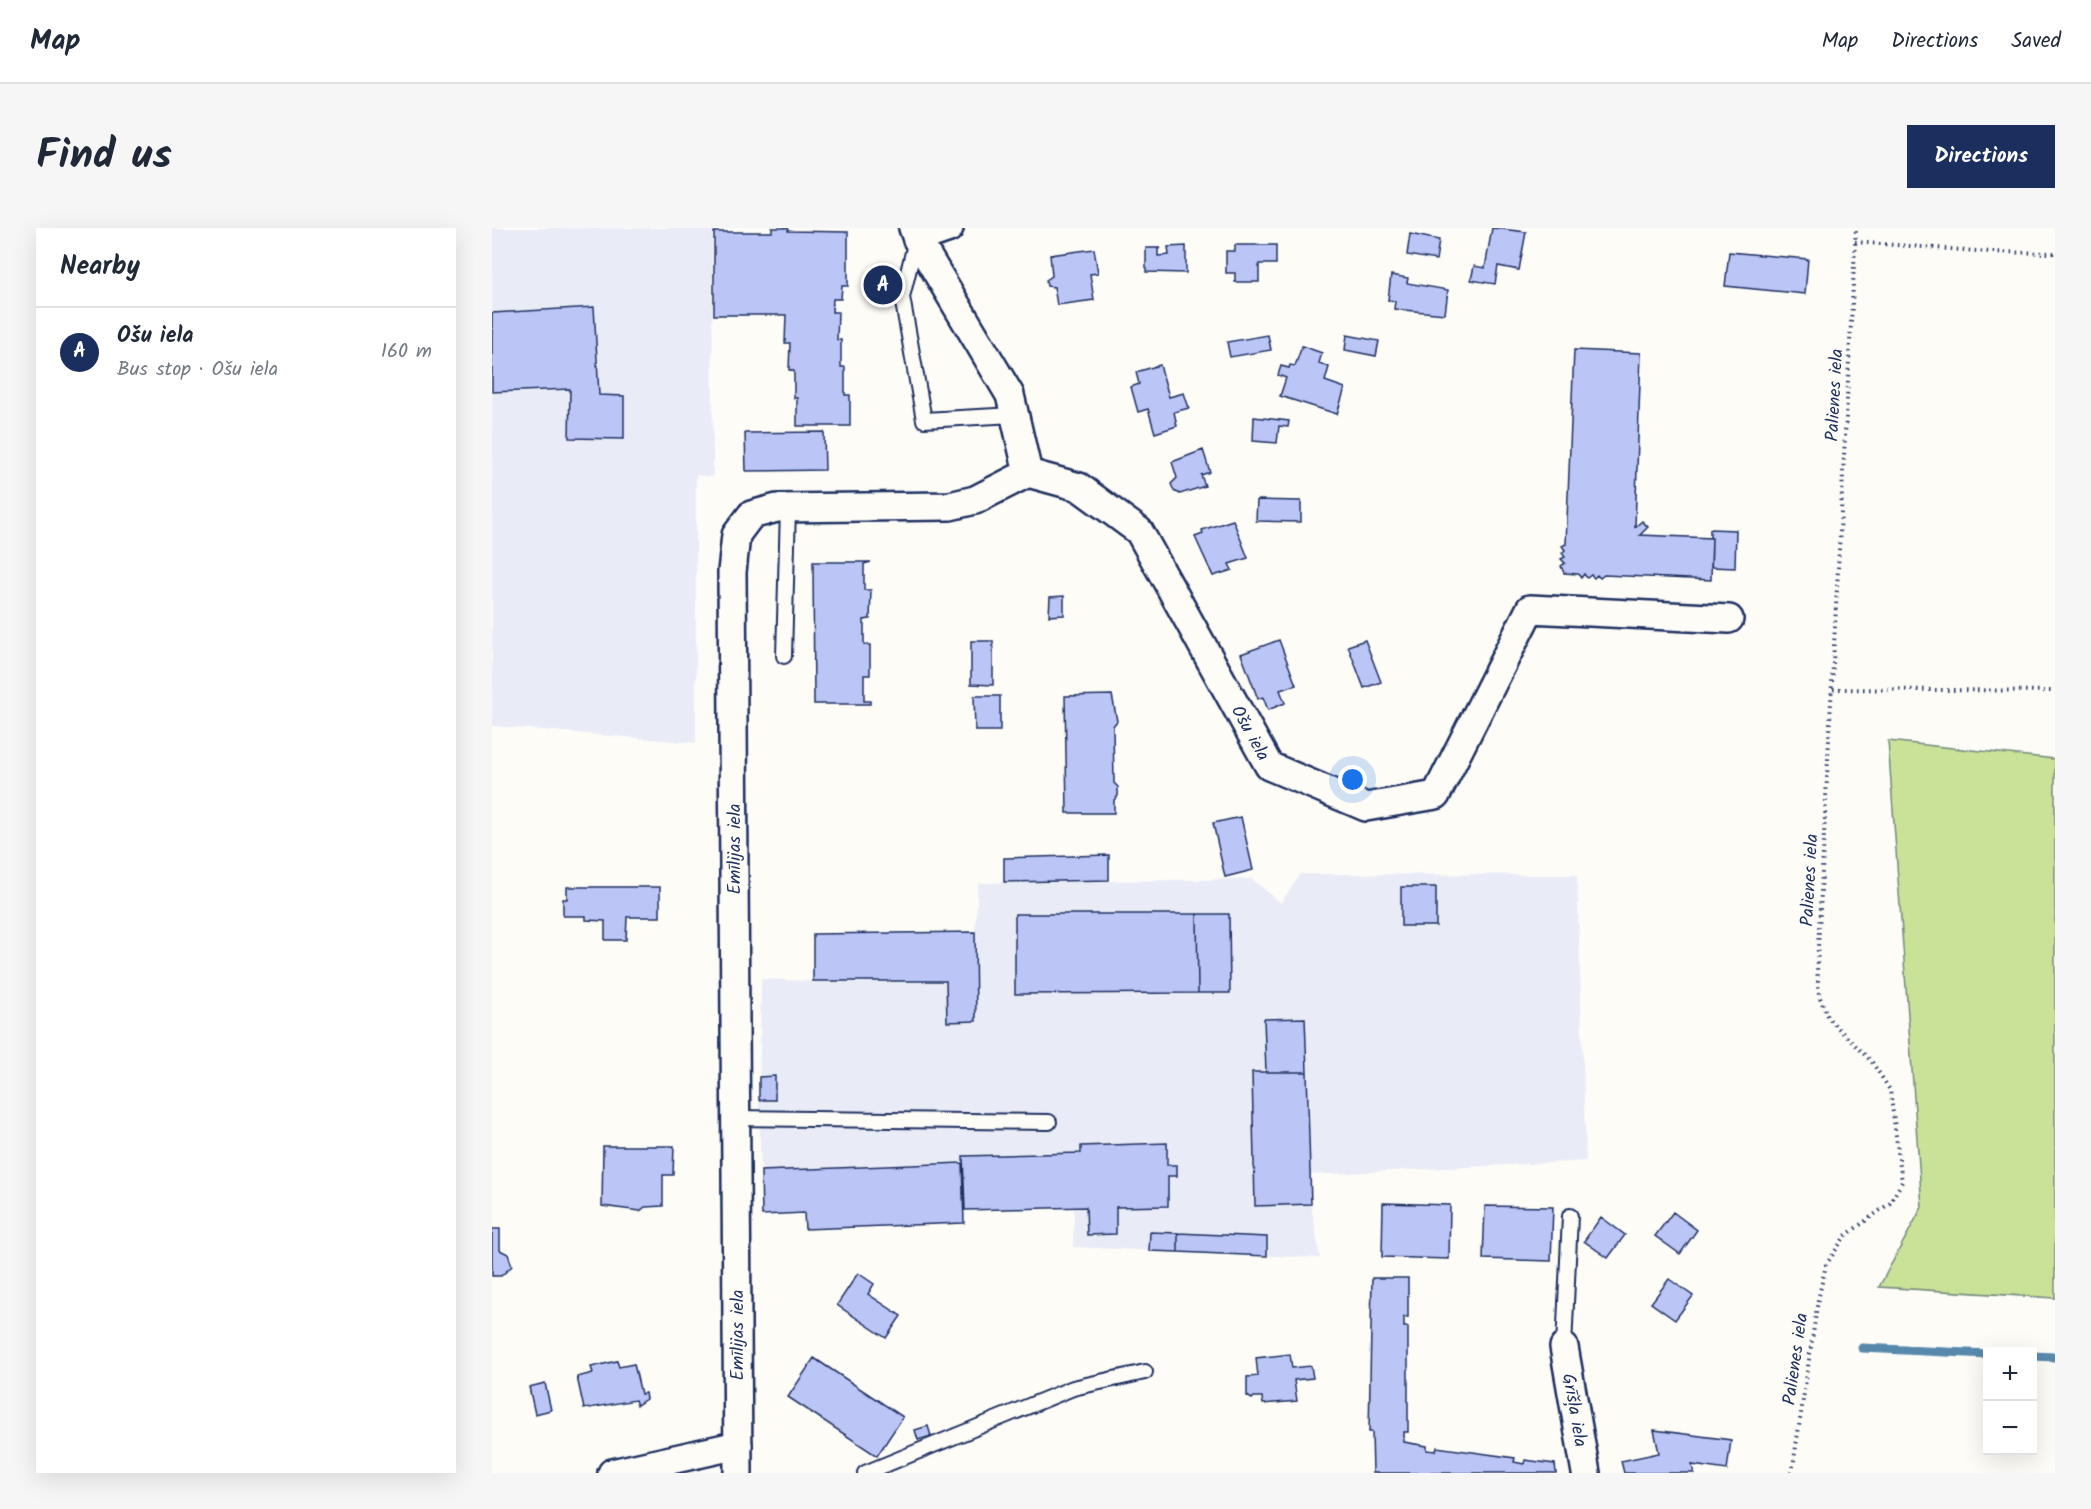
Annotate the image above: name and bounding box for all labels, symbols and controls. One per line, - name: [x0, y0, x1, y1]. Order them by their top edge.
- text: Map: [30, 19, 81, 64]
- text: Map: [1822, 25, 1858, 58]
- text: Directions: [1891, 25, 1978, 58]
- text: Saved: [2011, 25, 2061, 58]
- text: Find us: [36, 123, 172, 190]
- button: Directions: [1907, 125, 2055, 188]
- text: Nearby: [60, 246, 140, 288]
- pin: A: [864, 262, 902, 308]
- text: Ošu iela: [117, 319, 194, 354]
- text: A: [73, 336, 86, 368]
- text: 160 m: [381, 336, 432, 368]
- street label: Palienes iela: [1819, 348, 1852, 442]
- text: Bus stop · Ošu iela: [117, 354, 278, 386]
- street label: Ošu iela: [1222, 700, 1277, 767]
- your location: [1338, 765, 1367, 794]
- street label: Emīlijas iela: [721, 804, 750, 894]
- street label: Palienes iela: [1794, 833, 1827, 927]
- street label: Emīlijas iela: [724, 1290, 753, 1380]
- street label: Palienes iela: [1776, 1311, 1817, 1407]
- map controls: [1983, 1347, 2037, 1455]
- button: +: [1983, 1347, 2037, 1401]
- street label: Grīšļa iela: [1553, 1371, 1594, 1449]
- button: −: [1983, 1401, 2037, 1455]

